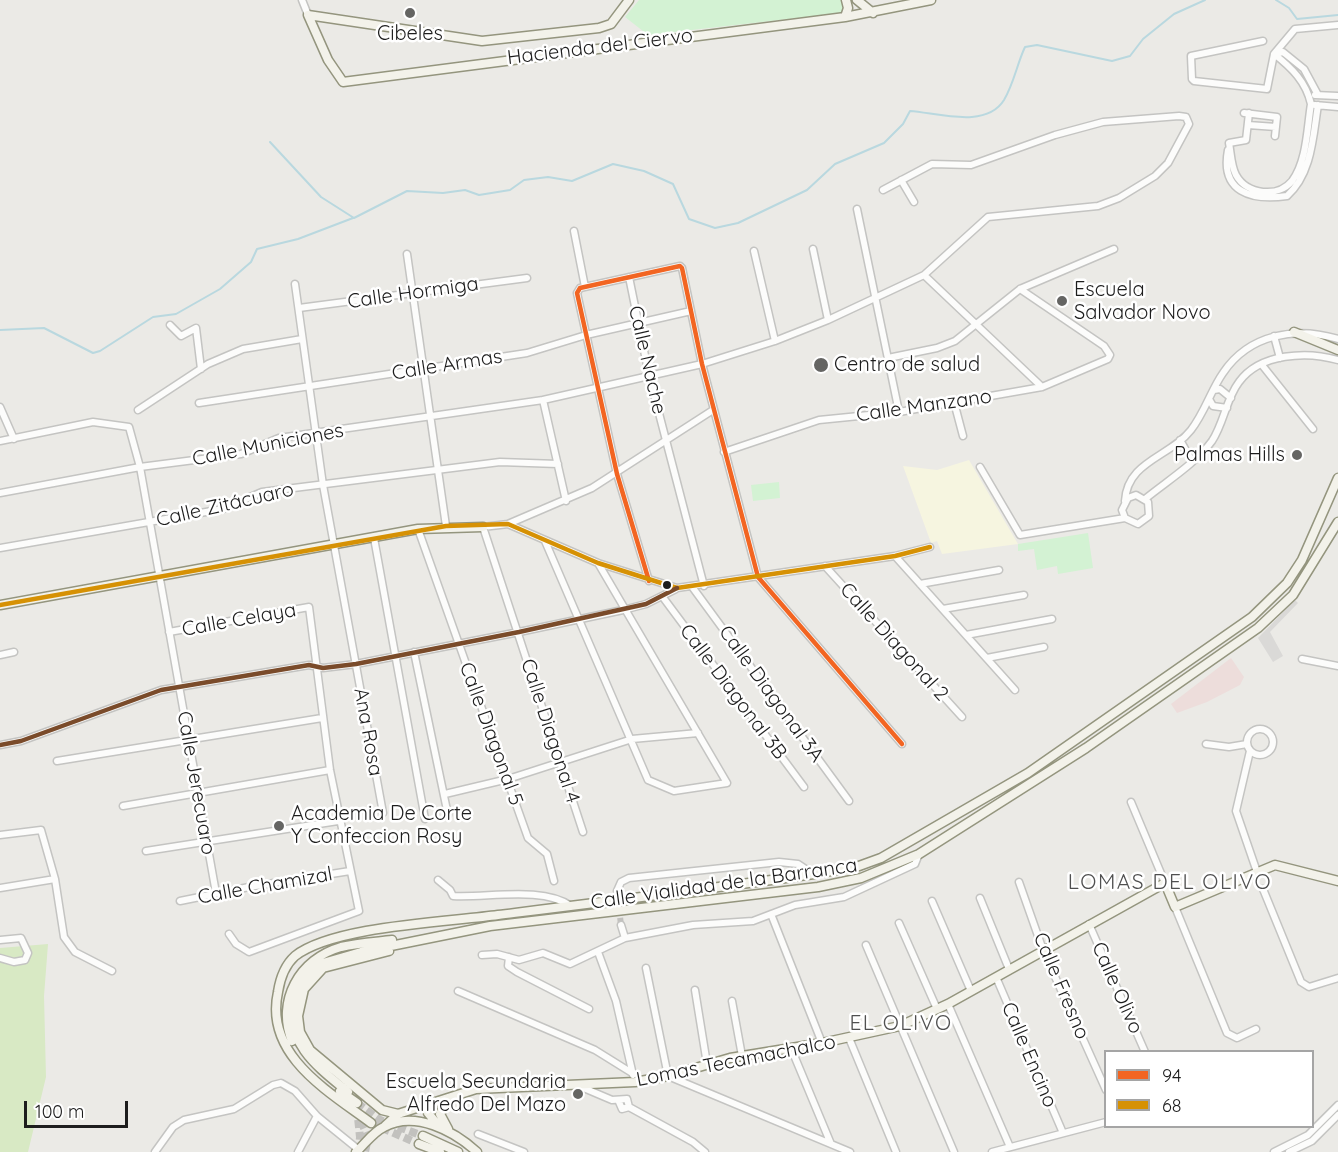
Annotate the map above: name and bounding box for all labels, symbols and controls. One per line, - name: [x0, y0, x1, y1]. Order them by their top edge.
- marker: Cibeles: [403, 6, 417, 20]
- place label: Cibeles: [377, 22, 443, 46]
- street label: Hacienda del Ciervo: [506, 24, 694, 70]
- street label: Calle Hormiga: [346, 272, 480, 314]
- place label: Escuela Salvador Novo: [1074, 278, 1211, 325]
- marker: Escuela Salvador Novo: [1055, 294, 1069, 308]
- street label: Calle Nache: [623, 303, 671, 417]
- street label: Calle Armas: [390, 344, 504, 386]
- place label: Centro de salud: [834, 353, 980, 377]
- marker: Centro de salud: [812, 356, 830, 374]
- street label: Calle Manzano: [855, 385, 993, 427]
- street label: Calle Municiones: [190, 419, 346, 471]
- place label: Palmas Hills: [1174, 443, 1285, 467]
- marker: Palmas Hills: [1290, 448, 1304, 462]
- street label: Calle Zitácuaro: [154, 478, 296, 532]
- street label: Calle Diagonal 2: [835, 578, 953, 706]
- unlabelled marker: [661, 579, 673, 591]
- street label: Calle Celaya: [180, 598, 298, 642]
- street label: Calle Diagonal 3B: [674, 620, 792, 764]
- street label: Calle Diagonal 3A: [713, 621, 829, 767]
- street label: Calle Diagonal 4: [515, 656, 585, 806]
- street label: Calle Diagonal 5: [454, 659, 528, 809]
- street label: Ana Rosa: [348, 686, 388, 778]
- street label: Calle Jerecuaro: [172, 709, 220, 857]
- place label: Academia De Corte Y Confeccion Rosy: [291, 802, 472, 849]
- marker: Academia De Corte Y Confeccion Rosy: [272, 819, 286, 833]
- street label: Calle Vialidad de la Barranca: [589, 853, 859, 915]
- street label: Calle Chamizal: [196, 862, 334, 910]
- district label: LOMAS DEL OLIVO: [1068, 870, 1272, 896]
- street label: Calle Fresno: [1028, 929, 1094, 1043]
- street label: Calle Olivo: [1086, 938, 1148, 1038]
- street label: Calle Encino: [996, 999, 1062, 1111]
- district label: EL OLIVO: [849, 1011, 953, 1037]
- street label: Lomas Tecamachalco: [634, 1030, 838, 1092]
- legend: [1104, 1050, 1314, 1128]
- text: 94: [1162, 1064, 1182, 1087]
- place label: Escuela Secundaria Alfredo Del Mazo: [386, 1070, 566, 1117]
- marker: Escuela Secundaria Alfredo Del Mazo: [571, 1087, 585, 1101]
- scale bar: [27, 1089, 130, 1127]
- text: 68: [1162, 1094, 1181, 1117]
- text: 100 m: [35, 1100, 84, 1123]

